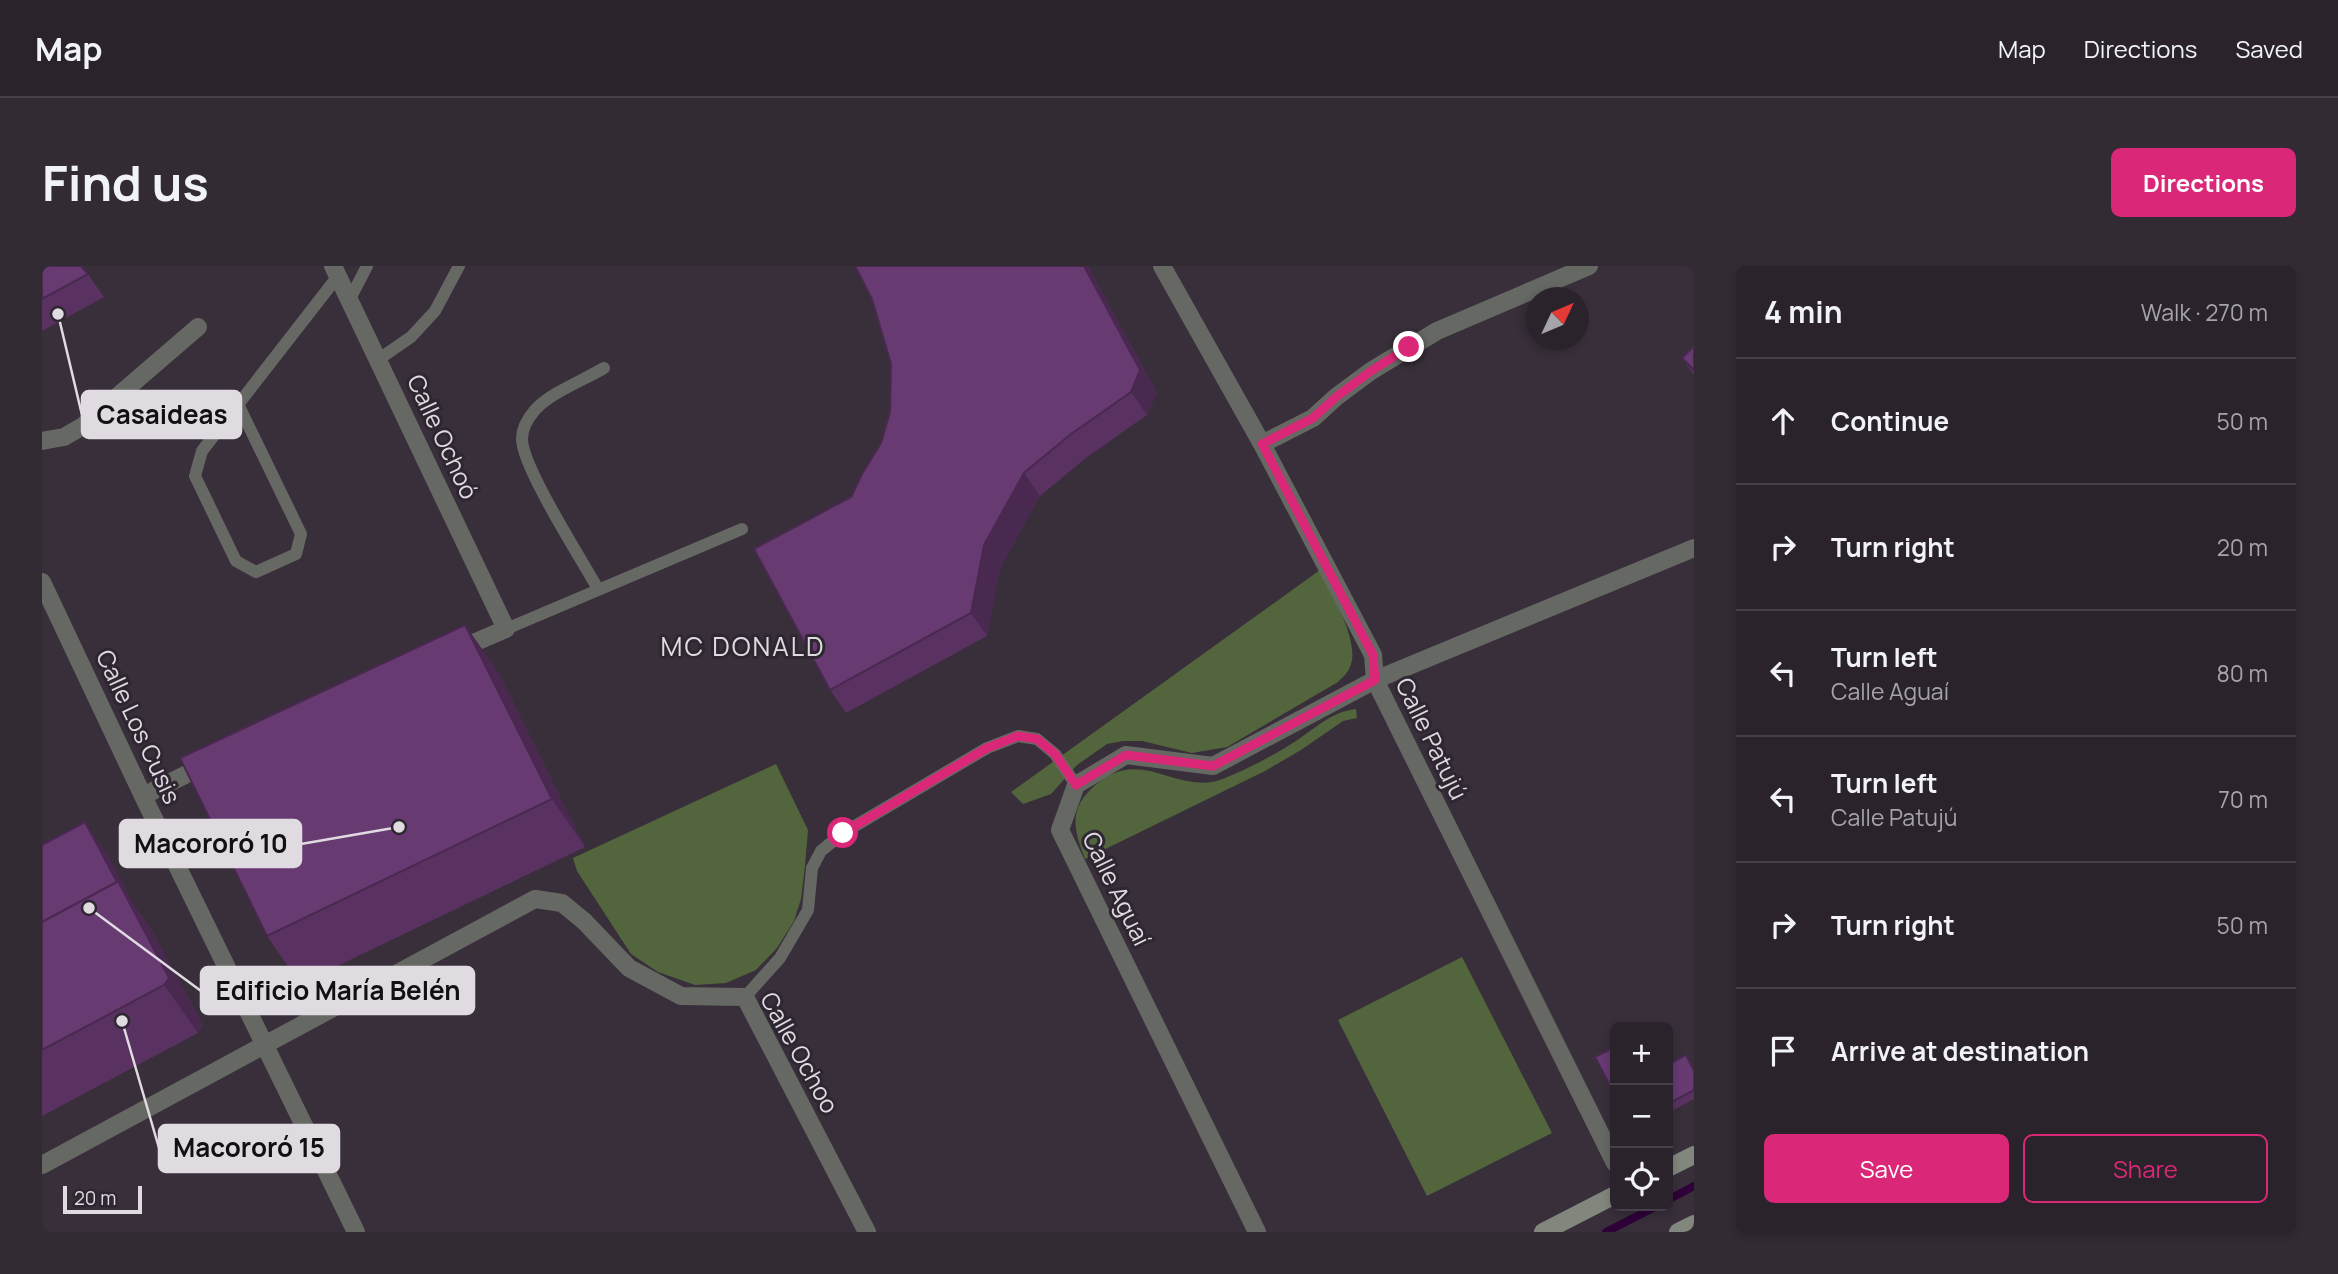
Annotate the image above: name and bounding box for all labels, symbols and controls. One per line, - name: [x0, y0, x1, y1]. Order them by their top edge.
- text: Map: [35, 26, 103, 71]
- text: Map: [1998, 32, 2046, 65]
- text: Directions: [2084, 32, 2197, 65]
- text: Saved: [2235, 32, 2303, 65]
- button: Directions: [2111, 148, 2296, 217]
- text: Find us: [42, 149, 209, 216]
- north arrow: [1526, 287, 1589, 350]
- text: 4 min: [1764, 291, 1842, 332]
- text: Walk · 270 m: [2141, 296, 2268, 328]
- route end: [1393, 331, 1424, 362]
- street label: Calle Ochoó: [400, 369, 487, 504]
- callout: Casaideas: [82, 391, 241, 438]
- text: Casaideas: [96, 396, 228, 432]
- icon: ahead: [1764, 402, 1802, 440]
- text: Continue: [1831, 403, 1949, 439]
- text: 50 m: [2217, 405, 2268, 437]
- icon: right: [1764, 528, 1802, 566]
- text: Turn right: [1831, 529, 1955, 565]
- text: 20 m: [2217, 531, 2268, 563]
- district label: MC DONALD: [661, 628, 825, 664]
- text: Turn left: [1831, 639, 1938, 675]
- street label: Calle Los Cusis: [89, 644, 189, 809]
- icon: left: [1764, 654, 1802, 692]
- text: 80 m: [2217, 657, 2268, 689]
- street label: Calle Patujú: [1389, 672, 1476, 805]
- text: Calle Aguaí: [1831, 675, 1949, 707]
- text: Turn left: [1831, 765, 1938, 801]
- icon: left: [1764, 780, 1802, 818]
- text: 70 m: [2218, 783, 2268, 815]
- text: Calle Patujú: [1831, 801, 1957, 833]
- route start: [827, 817, 858, 848]
- callout: Macororó 10: [120, 820, 301, 867]
- text: Macororó 10: [134, 825, 288, 861]
- street label: Calle Aguaí: [1076, 826, 1159, 951]
- icon: right: [1764, 906, 1802, 944]
- text: Turn right: [1831, 907, 1955, 943]
- text: 50 m: [2217, 909, 2268, 941]
- callout: Edificio María Belén: [201, 967, 474, 1014]
- text: Edificio María Belén: [215, 972, 461, 1008]
- street label: Calle Ochoo: [753, 986, 847, 1119]
- map controls: [1610, 1022, 1673, 1211]
- button: +: [1610, 1022, 1673, 1085]
- icon: arrive: [1764, 1032, 1802, 1070]
- text: Arrive at destination: [1831, 1033, 2089, 1069]
- button: −: [1610, 1085, 1673, 1148]
- callout: Macororó 15: [159, 1125, 339, 1172]
- text: Macororó 15: [173, 1129, 325, 1165]
- button: Save: [1764, 1134, 2009, 1203]
- button: Share: [2023, 1134, 2268, 1203]
- button: locate: [1610, 1148, 1673, 1211]
- scale bar: [63, 1183, 142, 1215]
- text: 20 m: [74, 1185, 116, 1211]

